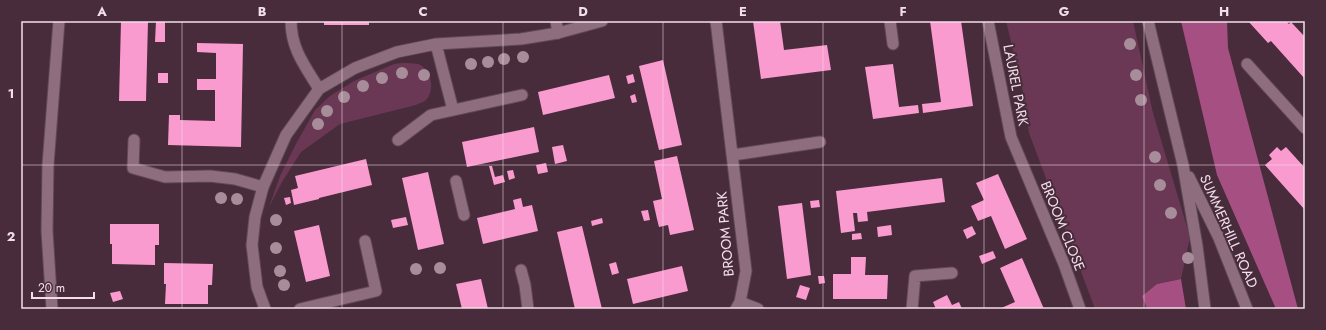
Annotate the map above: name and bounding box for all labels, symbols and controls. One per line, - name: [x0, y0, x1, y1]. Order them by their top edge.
- text: A: [96, 2, 107, 21]
- text: B: [258, 2, 267, 21]
- text: C: [418, 2, 428, 21]
- text: D: [578, 2, 588, 21]
- text: E: [739, 2, 747, 21]
- text: F: [899, 2, 907, 21]
- text: G: [1059, 2, 1070, 21]
- text: H: [1219, 2, 1229, 21]
- street label: LAUREL PARK: [998, 43, 1034, 127]
- text: 1: [8, 84, 14, 103]
- street label: SUMMERHILL ROAD: [1195, 171, 1263, 291]
- street label: BROOM CLOSE: [1036, 178, 1090, 274]
- street label: BROOM PARK: [711, 191, 739, 277]
- text: 2: [7, 227, 15, 246]
- scale bar: [32, 274, 94, 300]
- text: 20 m: [38, 279, 65, 297]

